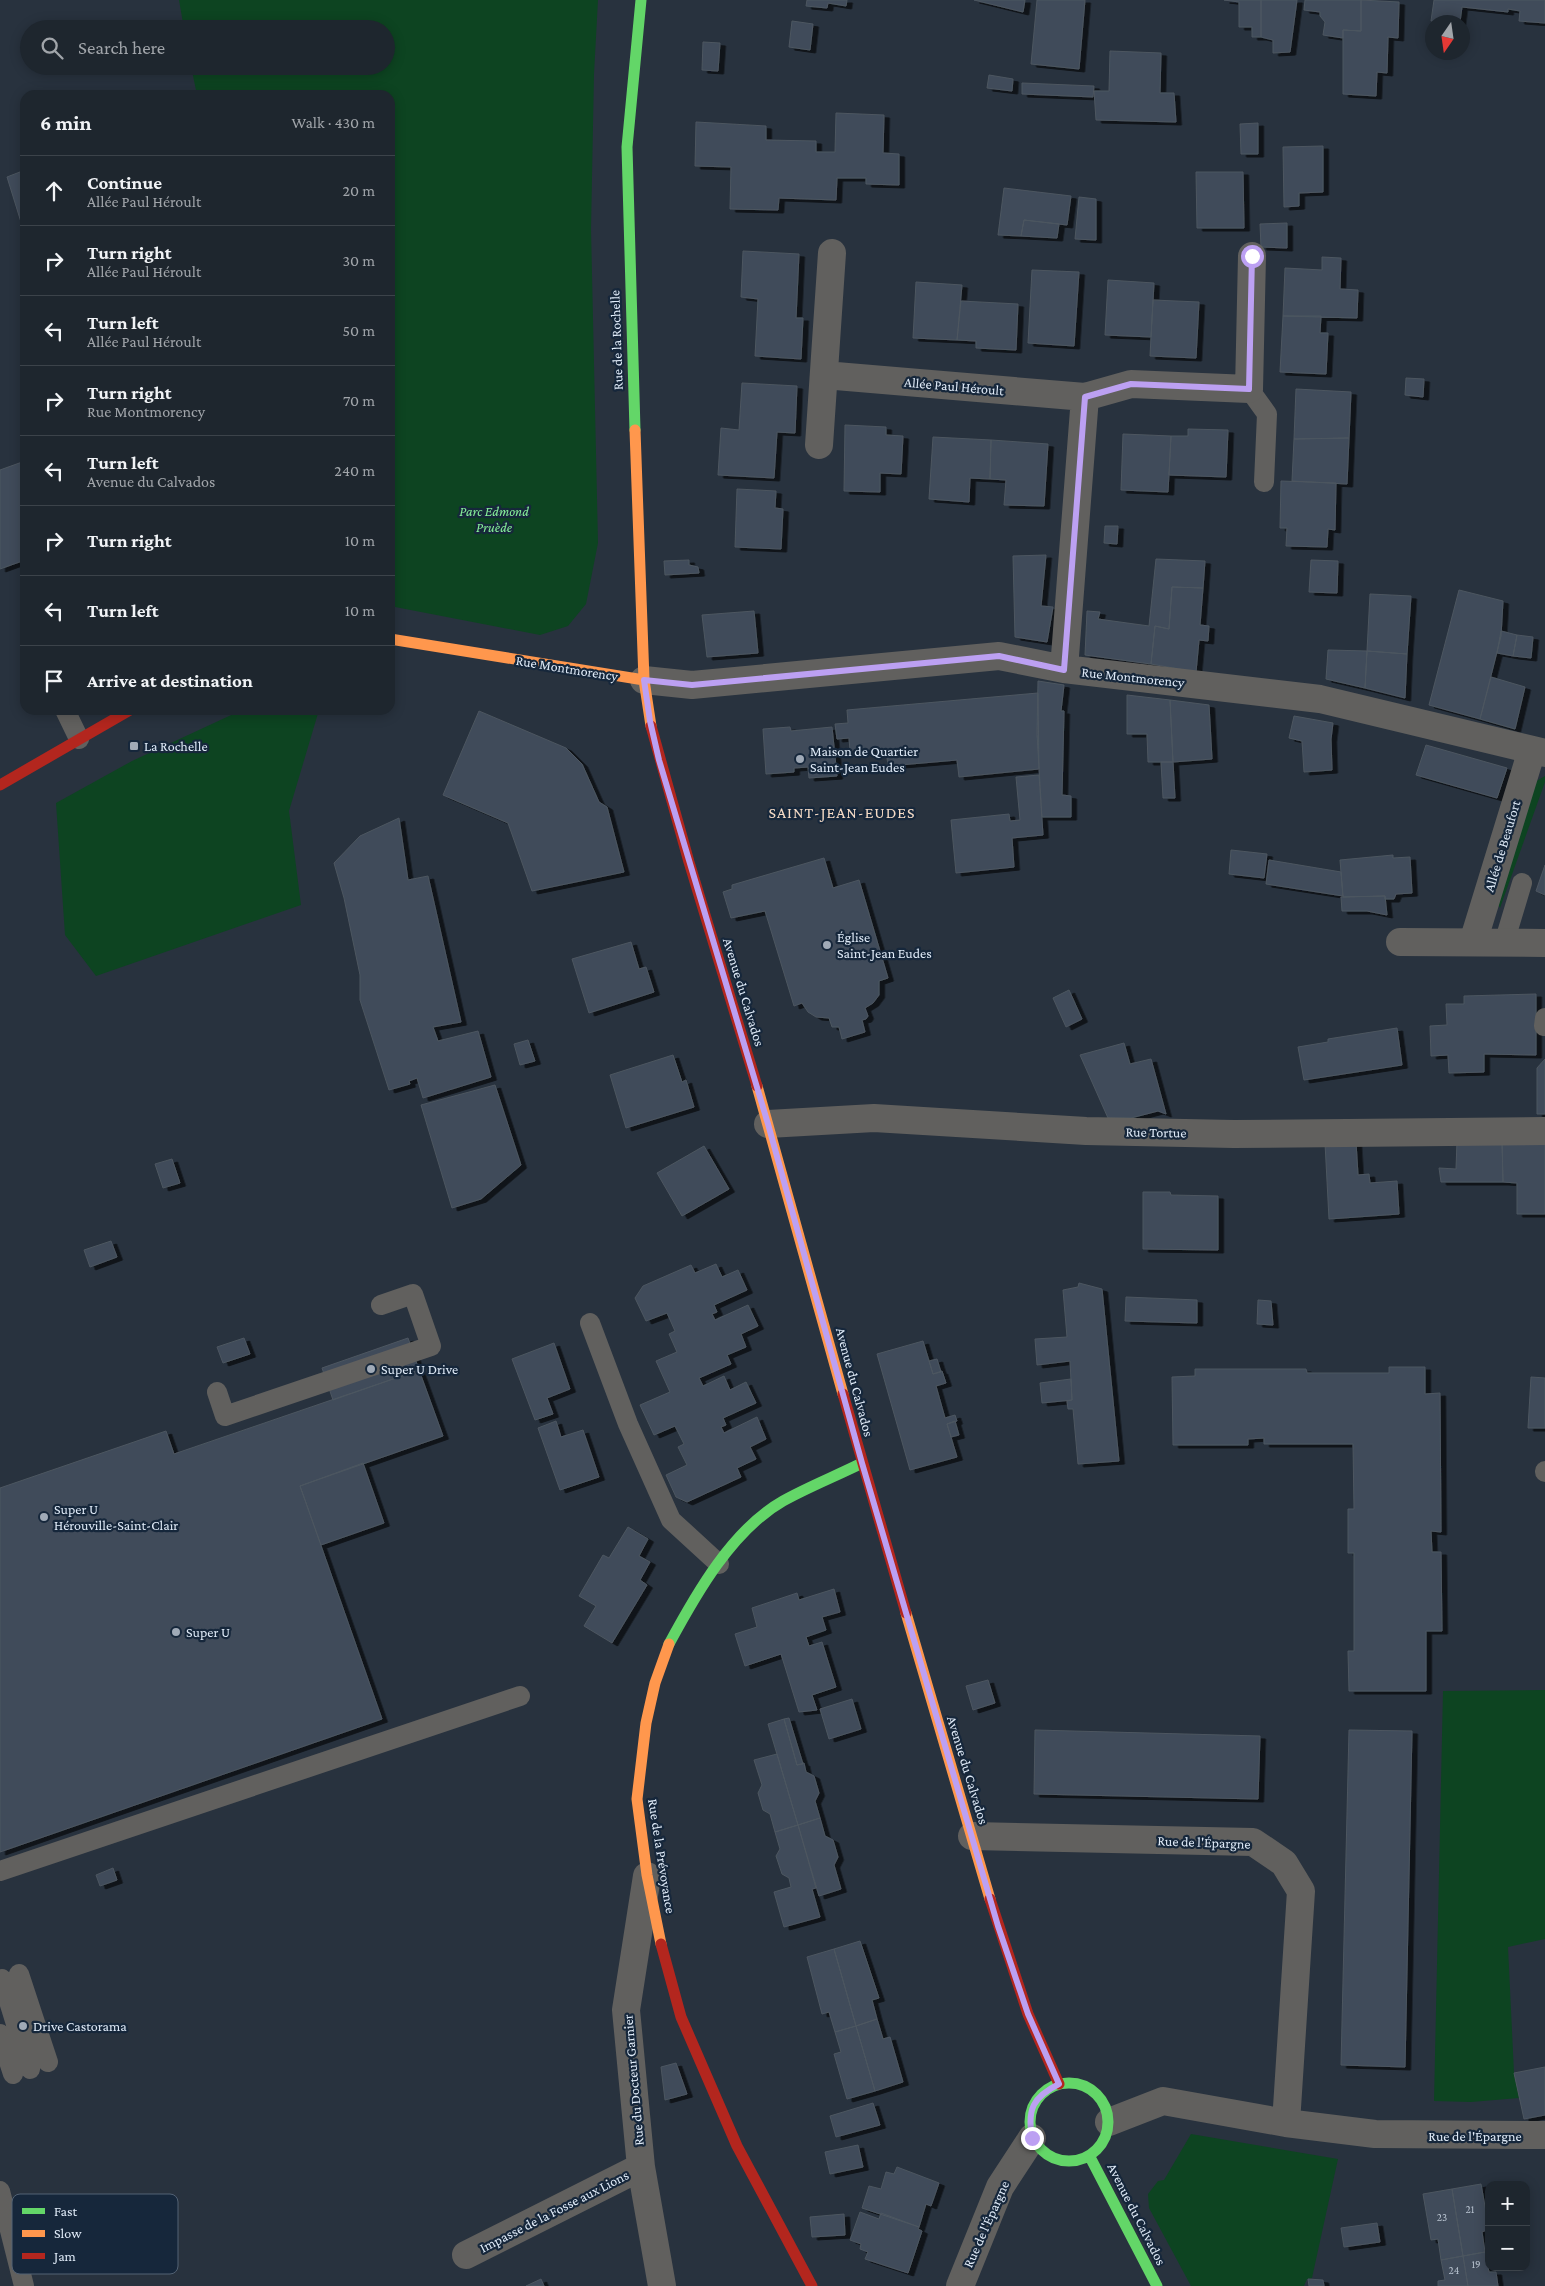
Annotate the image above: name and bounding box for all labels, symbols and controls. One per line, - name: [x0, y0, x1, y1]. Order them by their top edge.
- north arrow: [1425, 15, 1470, 60]
- search box: [20, 20, 395, 75]
- icon: search: [38, 34, 66, 62]
- text: Search here: [78, 37, 165, 58]
- text: 6 min: [40, 111, 91, 135]
- text: Walk · 430 m: [291, 114, 375, 131]
- text: Continue: [87, 172, 162, 193]
- icon: ahead: [40, 177, 68, 205]
- text: 20 m: [342, 182, 375, 199]
- text: Allée Paul Héroult: [87, 193, 201, 210]
- text: Turn right: [87, 242, 172, 263]
- route start: [1241, 245, 1264, 268]
- icon: right: [40, 247, 68, 275]
- text: 30 m: [343, 252, 375, 269]
- text: Allée Paul Héroult: [87, 263, 201, 280]
- street label: Rue de la Rochelle: [606, 290, 626, 390]
- text: Turn left: [87, 312, 159, 333]
- icon: left: [40, 317, 68, 345]
- text: 50 m: [343, 322, 375, 339]
- text: Allée Paul Héroult: [87, 333, 201, 350]
- street label: Allée Paul Héroult: [904, 374, 1005, 398]
- text: Turn right: [87, 382, 172, 403]
- icon: right: [40, 387, 68, 415]
- text: 70 m: [343, 392, 375, 409]
- text: Rue Montmorency: [87, 403, 205, 420]
- text: Turn left: [87, 452, 159, 473]
- icon: left: [40, 457, 68, 485]
- text: 240 m: [334, 462, 375, 479]
- text: Avenue du Calvados: [87, 473, 215, 490]
- park label: Parc Edmond Pruède: [459, 503, 529, 535]
- icon: right: [40, 527, 68, 555]
- text: Turn right: [87, 530, 172, 551]
- text: 10 m: [345, 532, 375, 549]
- icon: left: [40, 597, 68, 625]
- text: Turn left: [87, 600, 159, 621]
- text: 10 m: [345, 602, 375, 619]
- street label: Rue Montmorency: [515, 652, 620, 684]
- street label: Rue Montmorency: [1081, 664, 1186, 690]
- icon: arrive: [40, 667, 68, 695]
- text: Arrive at destination: [87, 670, 253, 691]
- place label: La Rochelle: [144, 738, 208, 754]
- marker: La Rochelle: [128, 740, 140, 752]
- place label: Maison de Quartier Saint-Jean Eudes: [810, 743, 918, 775]
- marker: Maison de Quartier Saint-Jean Eudes: [794, 753, 806, 765]
- street label: Allée de Beaufort: [1481, 798, 1524, 894]
- district label: SAINT-JEAN-EUDES: [769, 804, 915, 822]
- place label: Église Saint-Jean Eudes: [837, 929, 932, 961]
- street label: Avenue du Calvados: [720, 936, 768, 1048]
- marker: Église Saint-Jean Eudes: [821, 939, 833, 951]
- street label: Rue Tortue: [1125, 1123, 1187, 1141]
- street label: Avenue du Calvados: [833, 1326, 877, 1438]
- place label: Super U Drive: [381, 1361, 458, 1377]
- marker: Super U Drive: [365, 1363, 377, 1375]
- place label: Super U Hérouville-Saint-Clair: [54, 1501, 178, 1533]
- marker: Super U Hérouville-Saint-Clair: [38, 1511, 50, 1523]
- place label: Super U: [186, 1624, 230, 1640]
- marker: Super U: [170, 1626, 182, 1638]
- street label: Avenue du Calvados: [944, 1714, 992, 1826]
- street label: Rue de la Prévoyance: [645, 1797, 679, 1915]
- street label: Rue de l'Épargne: [1157, 1832, 1251, 1852]
- street label: Rue du Docteur Garnier: [619, 2014, 647, 2146]
- place label: Drive Castorama: [33, 2018, 127, 2034]
- marker: Drive Castorama: [17, 2020, 29, 2032]
- route end: [1021, 2127, 1044, 2150]
- street label: Rue de l'Épargne: [1428, 2128, 1522, 2144]
- street label: Avenue du Calvados: [1104, 2160, 1170, 2268]
- street label: Impasse de la Fosse aux Lions: [477, 2166, 631, 2256]
- street label: Rue de l'Épargne: [960, 2178, 1012, 2270]
- map controls: [1485, 2181, 1530, 2271]
- button: +: [1485, 2181, 1530, 2226]
- legend: [12, 2194, 178, 2274]
- text: Fast: [54, 2203, 78, 2219]
- house number: 21: [1466, 2203, 1475, 2215]
- house number: 23: [1437, 2211, 1447, 2223]
- text: Slow: [54, 2225, 82, 2241]
- button: −: [1485, 2226, 1530, 2271]
- text: Jam: [52, 2248, 76, 2264]
- house number: 19: [1471, 2258, 1481, 2270]
- house number: 24: [1449, 2264, 1460, 2276]

